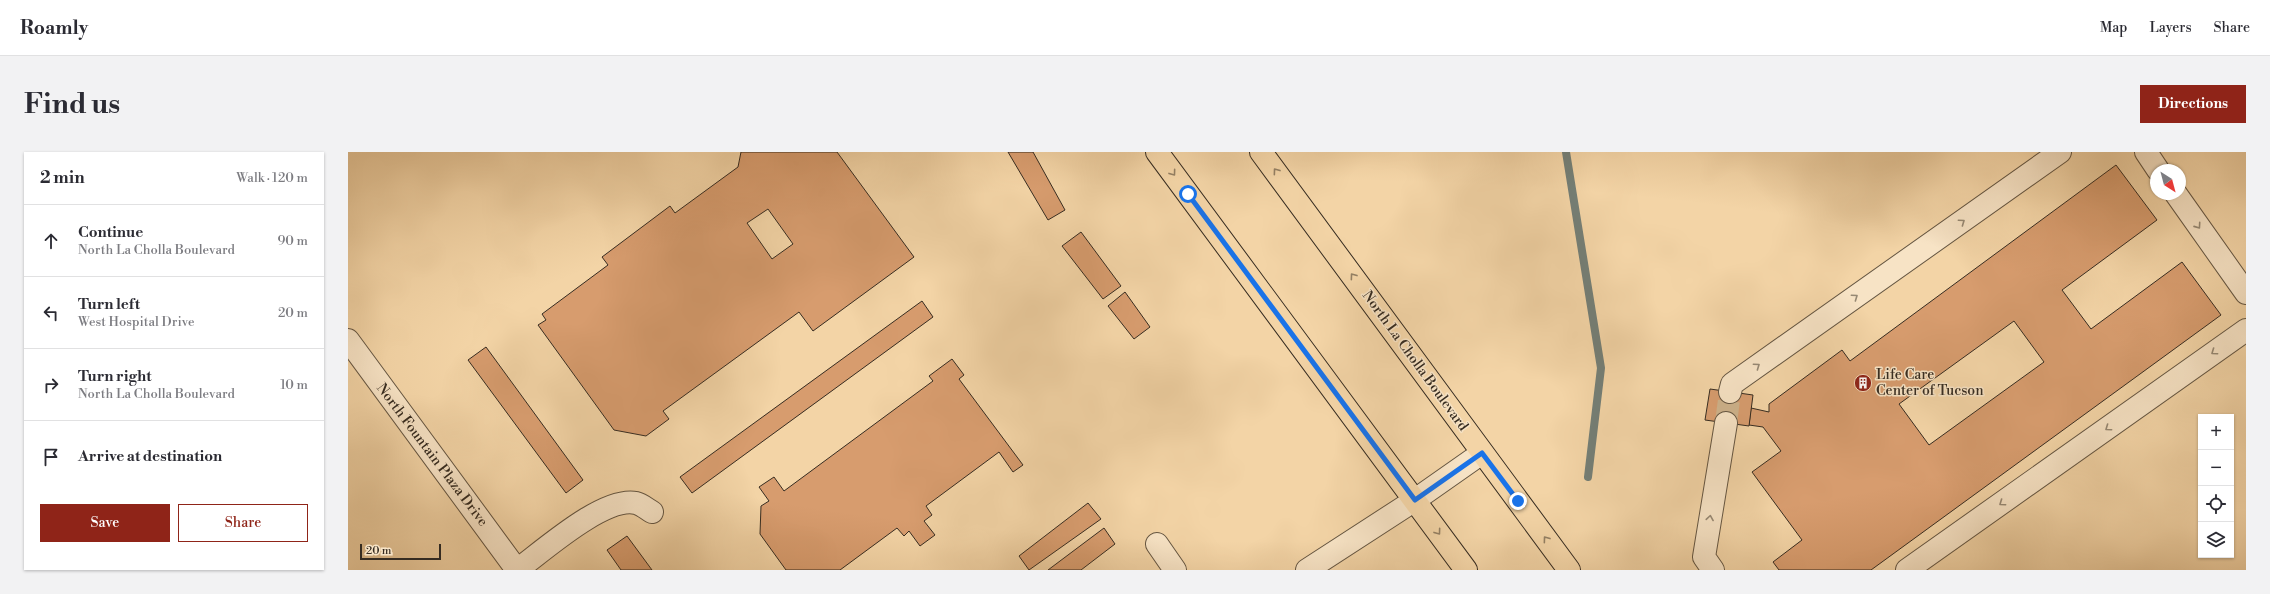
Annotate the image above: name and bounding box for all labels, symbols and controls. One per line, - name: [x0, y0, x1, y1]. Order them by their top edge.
- text: Roamly: [20, 16, 88, 40]
- text: Map: [2100, 19, 2127, 37]
- text: Layers: [2149, 19, 2192, 37]
- text: Share: [2214, 19, 2250, 37]
- button: Directions: [2140, 85, 2246, 123]
- text: Find us: [24, 87, 120, 122]
- north arrow: [2150, 164, 2186, 200]
- text: 2 min: [40, 167, 85, 189]
- one-way arrow: [1168, 169, 1175, 176]
- one-way arrow: [1274, 169, 1281, 176]
- text: Walk · 120 m: [236, 170, 308, 186]
- route start: [1179, 185, 1197, 203]
- one-way arrow: [1957, 220, 1964, 227]
- one-way arrow: [2193, 221, 2200, 228]
- text: Continue: [78, 223, 143, 242]
- icon: ahead: [40, 230, 62, 252]
- text: 90 m: [277, 233, 308, 249]
- text: North La Cholla Boulevard: [78, 242, 235, 258]
- one-way arrow: [1350, 274, 1357, 281]
- street label: North La Cholla Boulevard: [1358, 287, 1472, 435]
- text: Turn left: [78, 295, 140, 314]
- one-way arrow: [1851, 295, 1858, 302]
- icon: left: [40, 302, 62, 324]
- text: 20 m: [278, 305, 308, 321]
- text: West Hospital Drive: [78, 314, 195, 330]
- one-way arrow: [2211, 347, 2218, 355]
- one-way arrow: [1753, 363, 1760, 371]
- place label: Life Care Center of Tucson: [1876, 366, 1984, 400]
- text: Turn right: [78, 367, 152, 386]
- building icon: Life Care Center of Tucson: [1853, 373, 1873, 393]
- icon: right: [40, 374, 62, 396]
- text: 10 m: [280, 377, 308, 393]
- street label: North Fountain Plaza Drive: [372, 380, 492, 530]
- text: North La Cholla Boulevard: [78, 386, 235, 402]
- map controls: [2198, 414, 2234, 558]
- button: +: [2198, 414, 2234, 450]
- one-way arrow: [2105, 423, 2112, 430]
- icon: arrive: [40, 446, 62, 468]
- text: Arrive at destination: [78, 447, 222, 466]
- button: −: [2198, 450, 2234, 486]
- button: locate: [2198, 486, 2234, 522]
- route end: [1509, 492, 1527, 510]
- one-way arrow: [1999, 498, 2006, 506]
- button: Save: [40, 504, 170, 542]
- button: Share: [178, 504, 308, 542]
- one-way arrow: [1705, 515, 1714, 522]
- button: layers: [2198, 522, 2234, 558]
- one-way arrow: [1433, 527, 1440, 534]
- one-way arrow: [1544, 536, 1551, 543]
- scale bar: [360, 542, 441, 561]
- text: 20 m: [366, 544, 391, 558]

